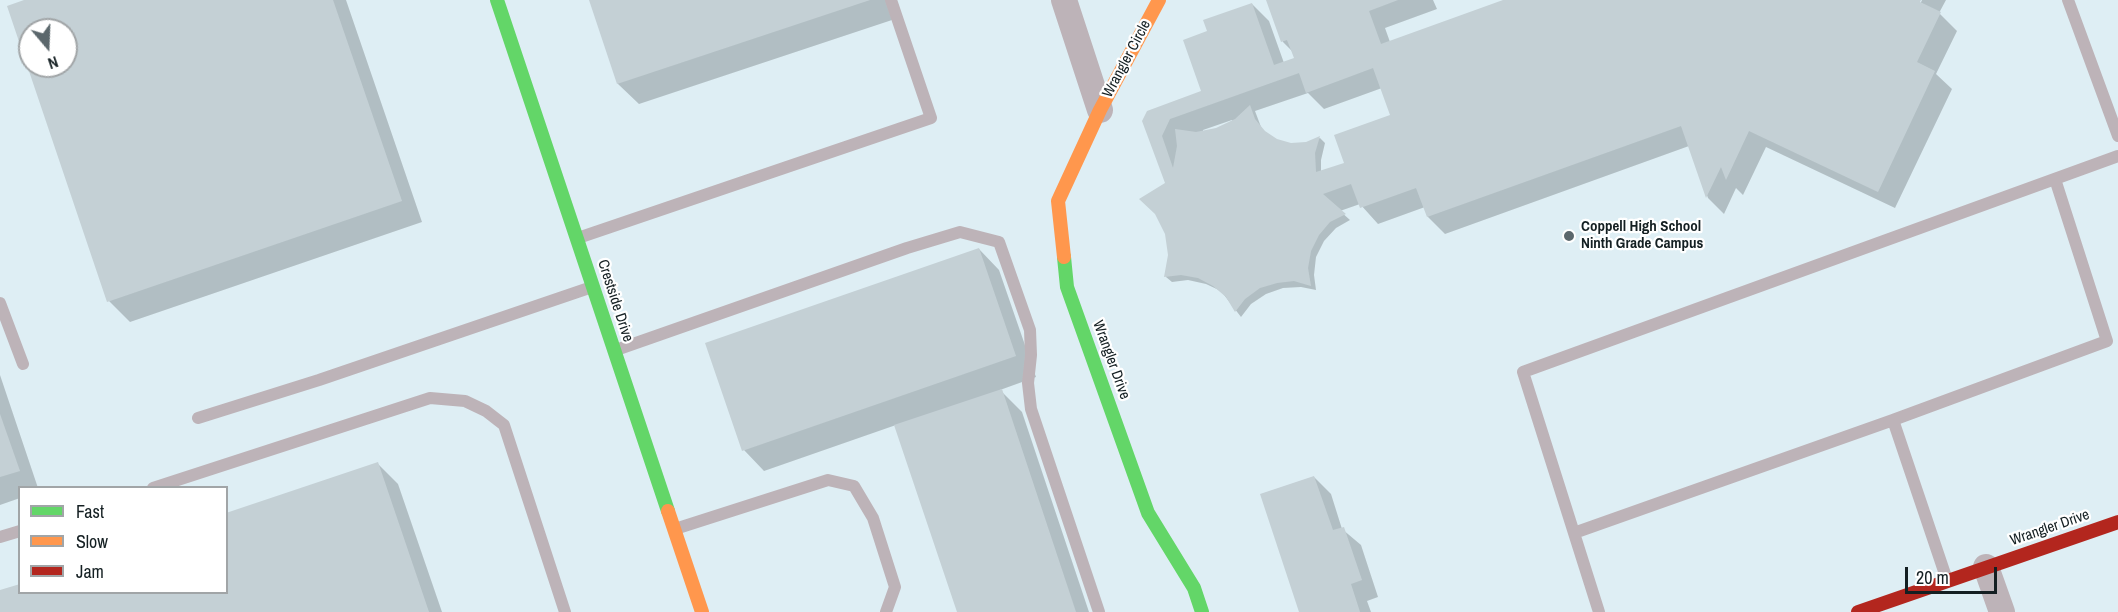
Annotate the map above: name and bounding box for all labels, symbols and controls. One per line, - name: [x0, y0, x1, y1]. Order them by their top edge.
- street label: Wrangler Circle: [1099, 17, 1155, 101]
- north arrow: [18, 18, 78, 78]
- text: N: [45, 51, 61, 75]
- place label: Coppell High School Ninth Grade Campus: [1581, 218, 1703, 253]
- marker: Coppell High School Ninth Grade Campus: [1562, 229, 1576, 243]
- street label: Crestside Drive: [593, 258, 637, 344]
- street label: Wrangler Drive: [1088, 318, 1134, 402]
- legend: [18, 486, 228, 594]
- text: Fast: [76, 499, 104, 524]
- street label: Wrangler Drive: [2008, 506, 2092, 550]
- text: Slow: [76, 529, 108, 554]
- scale bar: [1908, 555, 2000, 593]
- text: Jam: [76, 559, 104, 584]
- text: 20 m: [1916, 565, 1949, 590]

